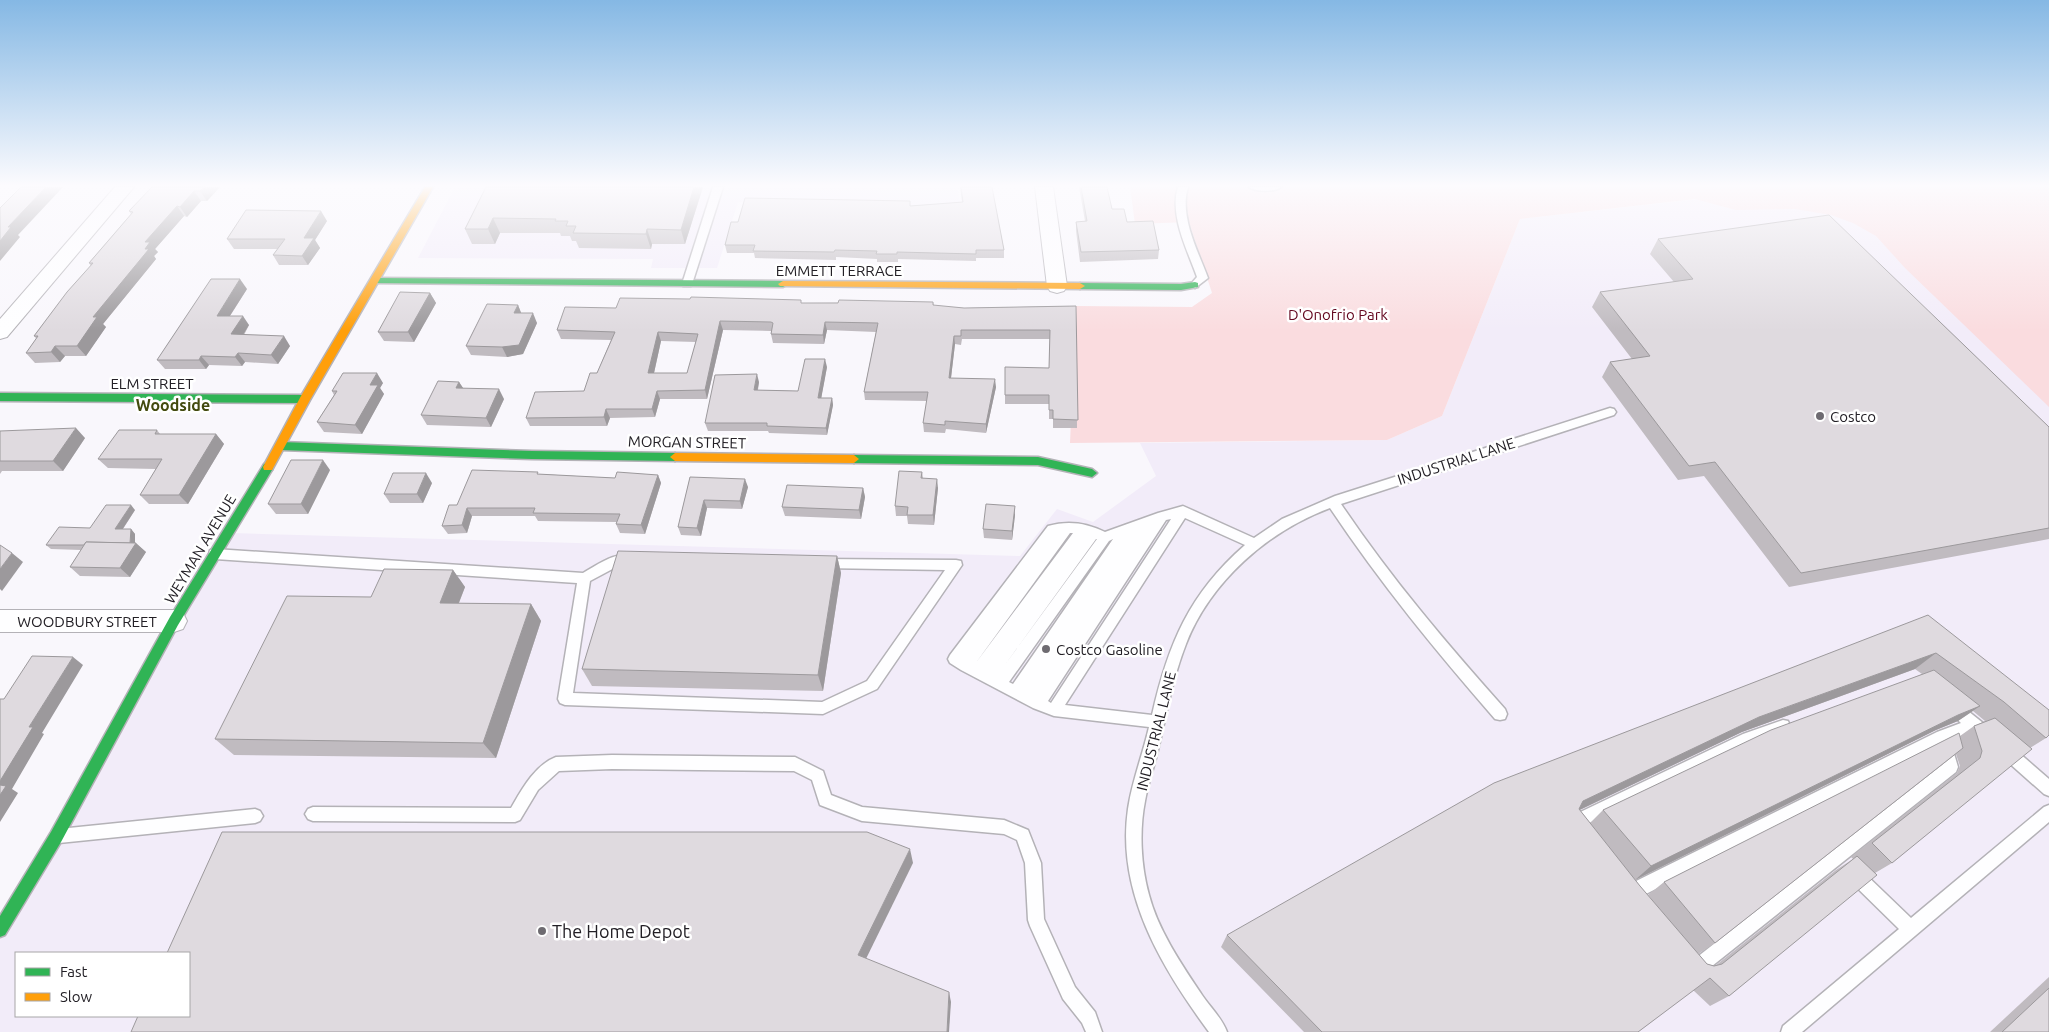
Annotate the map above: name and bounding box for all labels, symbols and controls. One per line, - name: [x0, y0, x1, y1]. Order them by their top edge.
- street label: EMMETT TERRACE: [776, 262, 902, 279]
- park label: D'Onofrio Park: [1288, 306, 1388, 323]
- street label: ELM STREET: [110, 375, 194, 392]
- district label: Woodside: [136, 396, 210, 414]
- place label: Costco: [1830, 408, 1876, 425]
- marker: Costco: [1814, 410, 1826, 422]
- street label: MORGAN STREET: [628, 432, 747, 452]
- street label: INDUSTRIAL LANE: [1395, 434, 1517, 488]
- street label: WEYMAN AVENUE: [161, 491, 239, 607]
- street label: WOODBURY STREET: [17, 613, 157, 630]
- place label: Costco Gasoline: [1056, 641, 1163, 658]
- marker: Costco Gasoline: [1040, 643, 1052, 655]
- street label: INDUSTRIAL LANE: [1133, 670, 1179, 792]
- place label: The Home Depot: [552, 921, 690, 941]
- marker: The Home Depot: [536, 925, 548, 937]
- legend: [15, 952, 190, 1017]
- text: Fast: [60, 963, 88, 980]
- text: Slow: [60, 988, 93, 1005]

